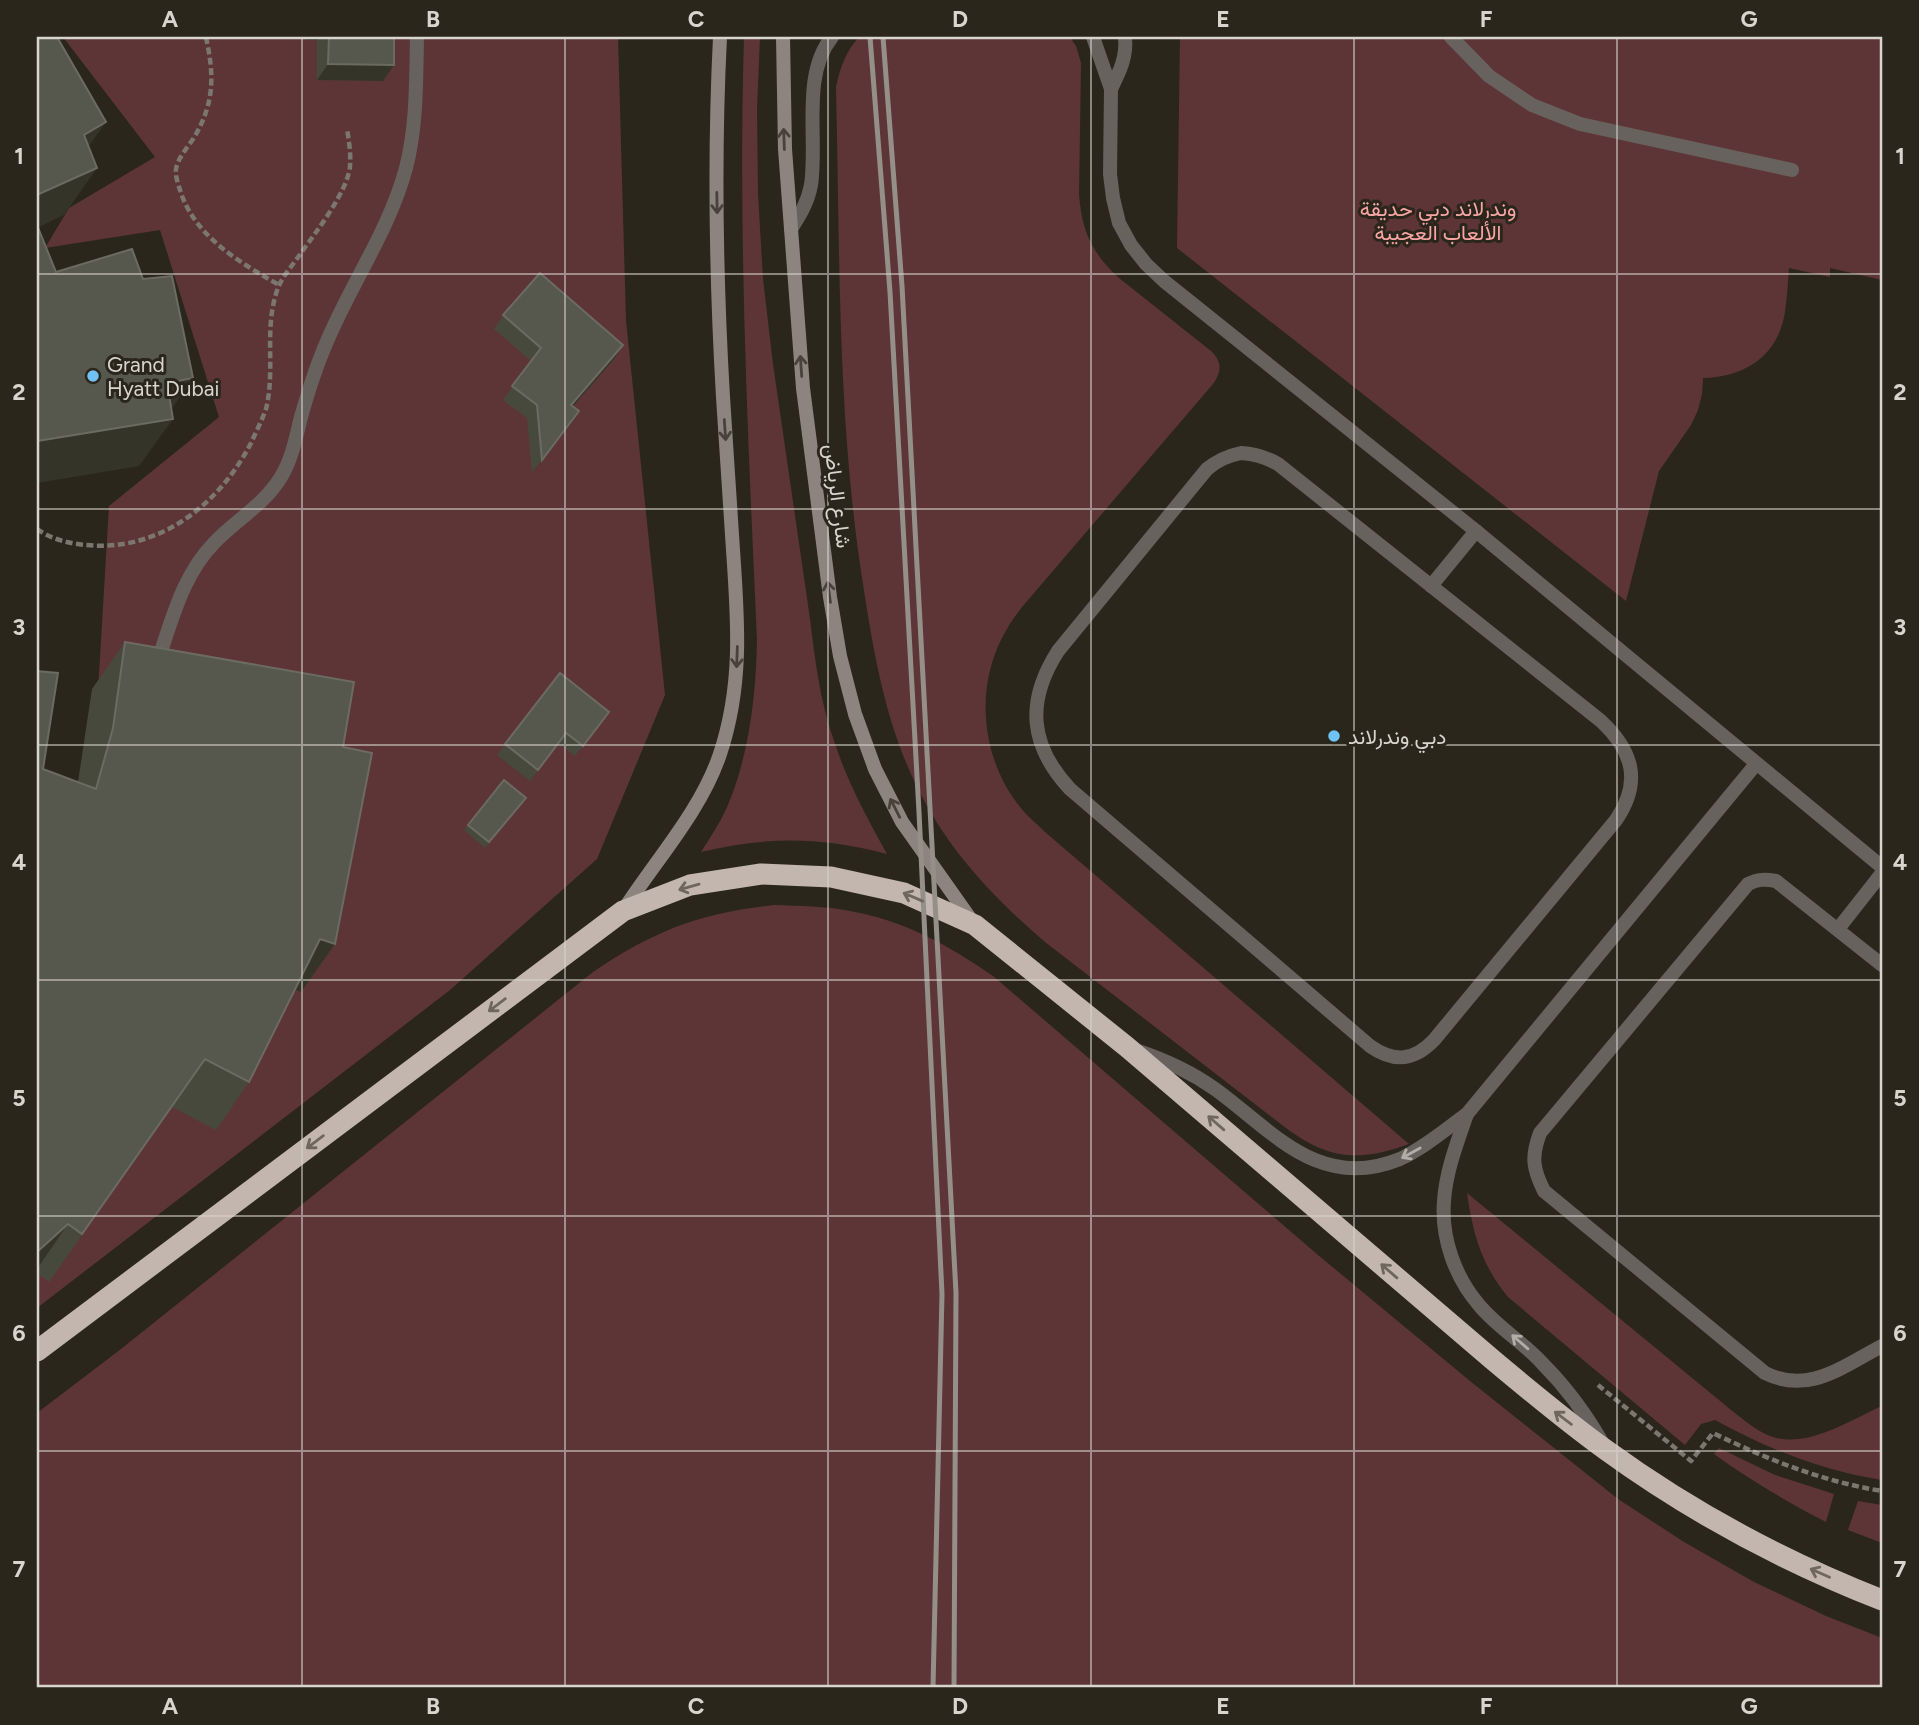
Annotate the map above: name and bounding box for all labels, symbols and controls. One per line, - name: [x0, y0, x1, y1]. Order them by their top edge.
- text: A: [162, 5, 179, 33]
- text: B: [426, 5, 440, 33]
- text: C: [688, 5, 705, 33]
- text: D: [952, 5, 968, 33]
- text: E: [1216, 5, 1230, 33]
- text: F: [1480, 5, 1493, 33]
- text: G: [1740, 5, 1758, 33]
- one-way arrow: [778, 128, 791, 151]
- text: 1: [14, 142, 24, 170]
- text: 1: [1895, 142, 1905, 170]
- one-way arrow: [710, 191, 724, 214]
- park label: وندرلاند دبي حديقة الألعاب العجيبة: [1360, 196, 1516, 245]
- place label: Grand Hyatt Dubai: [107, 352, 219, 401]
- one-way arrow: [794, 355, 807, 378]
- marker: Grand Hyatt Dubai: [85, 368, 101, 384]
- text: 2: [12, 378, 26, 406]
- text: 2: [1893, 378, 1907, 406]
- one-way arrow: [719, 418, 732, 441]
- street label: شارع الرياض: [817, 443, 857, 550]
- one-way arrow: [822, 581, 835, 603]
- text: 3: [13, 613, 25, 641]
- text: 3: [1894, 613, 1906, 641]
- one-way arrow: [731, 646, 744, 669]
- place label: دبي وندرلاند: [1348, 724, 1446, 754]
- marker: دبي وندرلاند: [1326, 728, 1342, 744]
- one-way arrow: [888, 798, 901, 819]
- text: 4: [12, 848, 26, 876]
- text: 4: [1893, 848, 1907, 876]
- one-way arrow: [678, 881, 700, 894]
- one-way arrow: [902, 890, 924, 903]
- one-way arrow: [489, 998, 507, 1013]
- text: 5: [12, 1084, 26, 1112]
- text: 5: [1893, 1084, 1907, 1112]
- one-way arrow: [1207, 1115, 1225, 1131]
- one-way arrow: [307, 1134, 325, 1149]
- one-way arrow: [1401, 1147, 1422, 1160]
- one-way arrow: [1380, 1263, 1398, 1279]
- text: 6: [12, 1319, 26, 1347]
- text: 6: [1893, 1319, 1907, 1347]
- one-way arrow: [1511, 1334, 1529, 1350]
- one-way arrow: [1554, 1410, 1573, 1425]
- text: 7: [13, 1555, 26, 1583]
- text: 7: [1894, 1555, 1907, 1583]
- one-way arrow: [1809, 1566, 1831, 1579]
- text: A: [162, 1692, 179, 1720]
- text: B: [426, 1692, 440, 1720]
- text: C: [688, 1692, 705, 1720]
- text: D: [952, 1692, 968, 1720]
- text: E: [1216, 1692, 1230, 1720]
- text: F: [1480, 1692, 1493, 1720]
- text: G: [1740, 1692, 1758, 1720]

